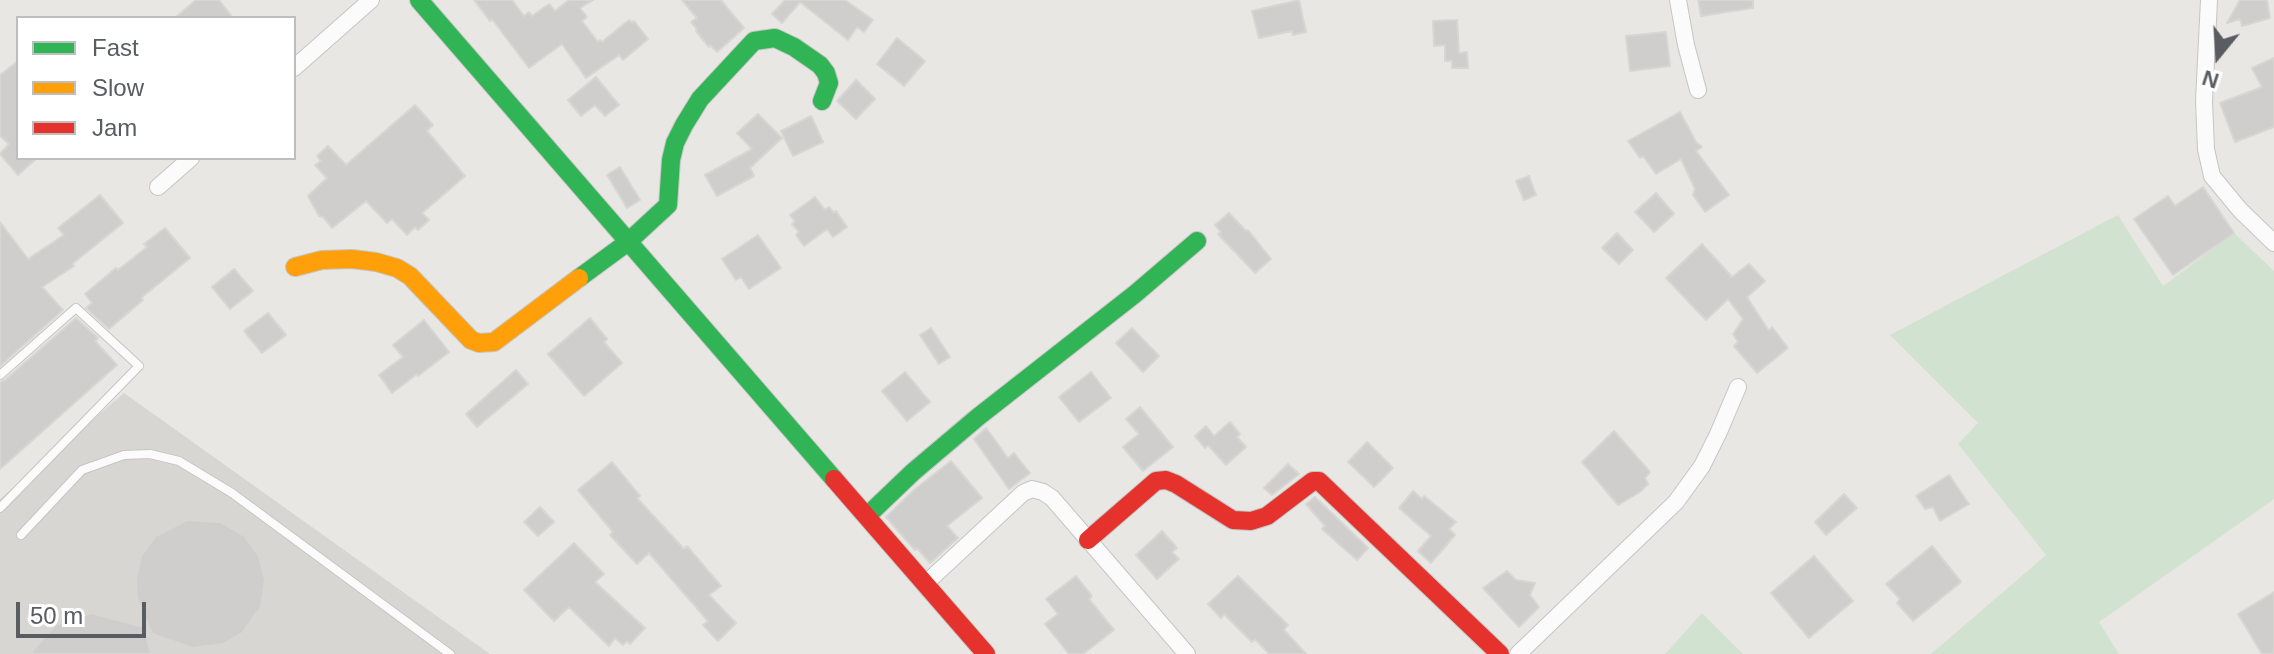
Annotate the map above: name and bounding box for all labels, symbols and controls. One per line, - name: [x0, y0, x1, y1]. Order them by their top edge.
- legend: [16, 16, 296, 160]
- north arrow: [2178, 16, 2258, 96]
- text: Fast: [92, 34, 139, 61]
- text: N: [2199, 65, 2222, 94]
- text: Slow: [92, 74, 144, 101]
- text: Jam: [92, 114, 137, 141]
- scale bar: [20, 586, 150, 636]
- text: 50 m: [30, 602, 83, 629]

